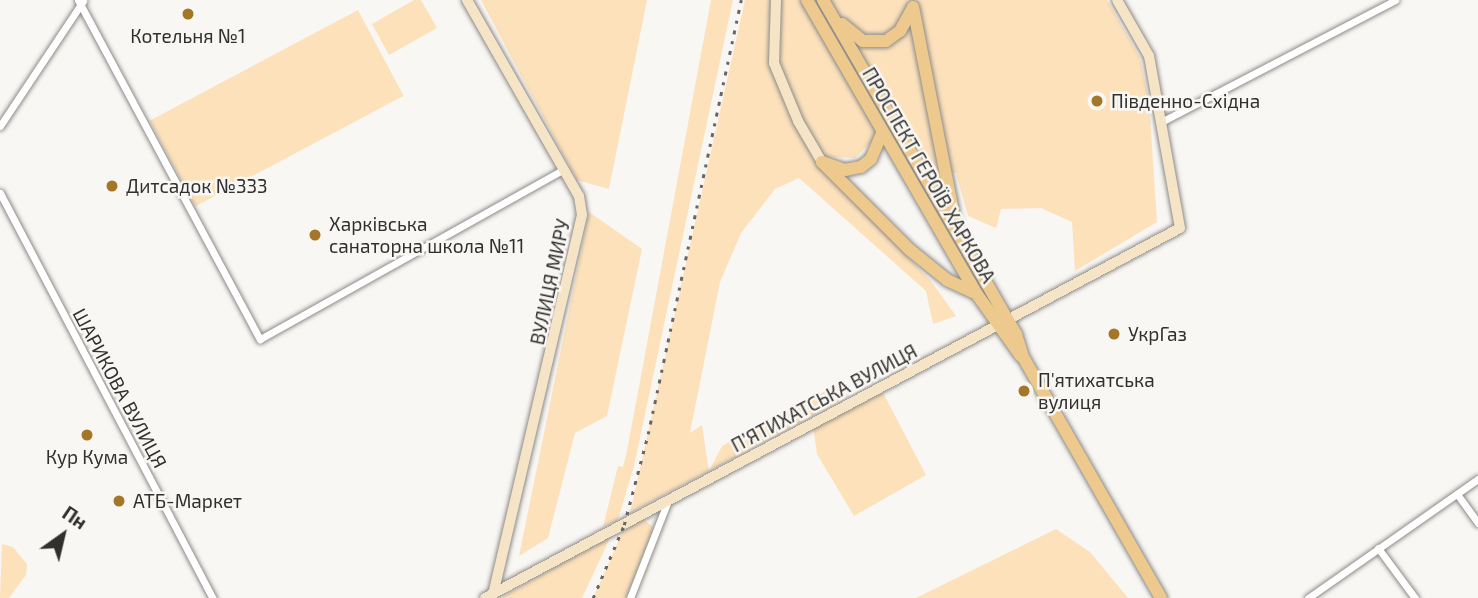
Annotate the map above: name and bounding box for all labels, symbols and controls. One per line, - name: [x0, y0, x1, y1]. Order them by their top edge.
- marker: Котельня №1: [180, 6, 196, 22]
- place label: Котельня №1: [130, 25, 246, 47]
- street label: ПРОСПЕКТ ГЕРОЇВ ХАРКОВА: [858, 63, 1000, 287]
- place label: Південно-Східна: [1111, 90, 1260, 112]
- marker: Південно-Східна: [1089, 93, 1105, 109]
- place label: Дитсадок №333: [126, 175, 268, 197]
- marker: Дитсадок №333: [104, 178, 120, 194]
- place label: Харківська санаторна школа №11: [329, 213, 524, 257]
- street label: ВУЛИЦЯ МИРУ: [526, 217, 574, 347]
- marker: Харківська санаторна школа №11: [307, 227, 323, 243]
- street label: ШАРИКОВА ВУЛИЦЯ: [68, 304, 172, 472]
- place label: УкрГаз: [1128, 323, 1187, 345]
- marker: УкрГаз: [1106, 326, 1122, 342]
- street label: П’ЯТИХАТСЬКА ВУЛИЦЯ: [727, 339, 921, 457]
- place label: П'ятихатська вулиця: [1038, 369, 1155, 413]
- marker: П'ятихатська вулиця: [1016, 383, 1032, 399]
- marker: Кур Кума: [79, 427, 95, 443]
- place label: Кур Кума: [46, 446, 128, 468]
- place label: АТБ-Маркет: [133, 490, 242, 512]
- marker: АТБ-Маркет: [111, 493, 127, 509]
- north arrow: [28, 500, 98, 570]
- text: Пн: [58, 501, 92, 534]

